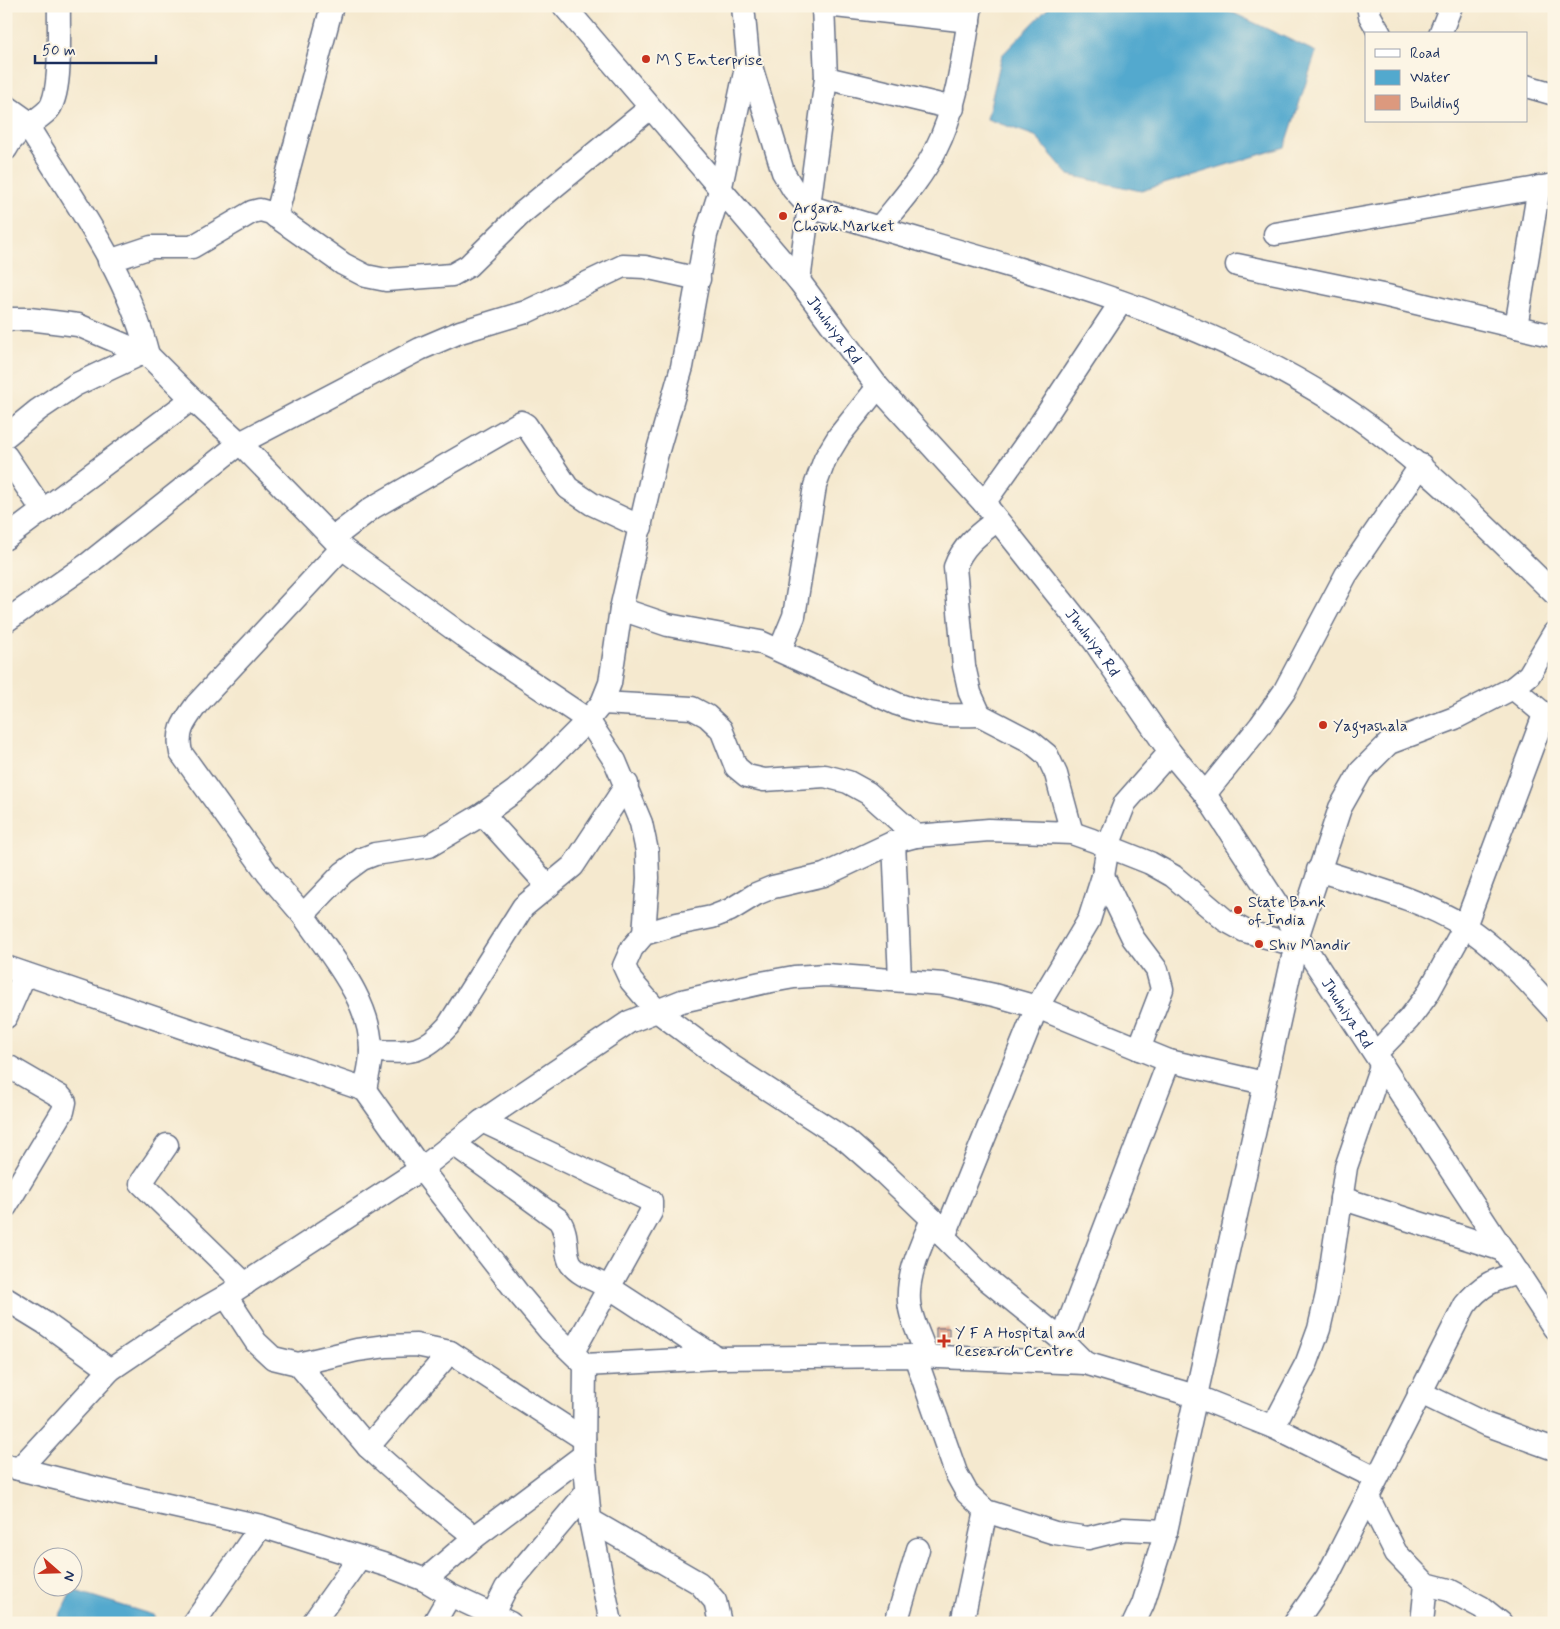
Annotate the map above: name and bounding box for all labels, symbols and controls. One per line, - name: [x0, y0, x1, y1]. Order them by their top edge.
- scale bar: [35, 32, 156, 64]
- legend: [1365, 32, 1528, 122]
- text: 50 m: [42, 41, 76, 61]
- text: Road: [1410, 44, 1440, 64]
- place label: M S Enterprise: [656, 50, 763, 71]
- marker: M S Enterprise: [640, 53, 652, 65]
- text: Water: [1410, 68, 1450, 88]
- text: Building: [1410, 94, 1460, 115]
- place label: Argara Chowk Market: [793, 198, 895, 237]
- marker: Argara Chowk Market: [777, 210, 789, 222]
- street label: Jhulniya Rd: [801, 292, 866, 369]
- street label: Jhulniya Rd: [1060, 604, 1124, 681]
- place label: Yagyashala: [1333, 716, 1408, 738]
- marker: Yagyashala: [1317, 719, 1329, 731]
- place label: State Bank of India: [1248, 892, 1326, 931]
- marker: State Bank of India: [1232, 904, 1244, 916]
- place label: Shiv Mandir: [1269, 935, 1351, 956]
- marker: Shiv Mandir: [1253, 938, 1265, 950]
- street label: Jhulniya Rd: [1316, 974, 1377, 1053]
- place label: Y F A Hospital and Research Centre: [955, 1323, 1085, 1362]
- marker: Y F A Hospital and Research Centre: [937, 1334, 951, 1348]
- north arrow: [32, 1546, 82, 1596]
- text: N: [59, 1569, 79, 1584]

